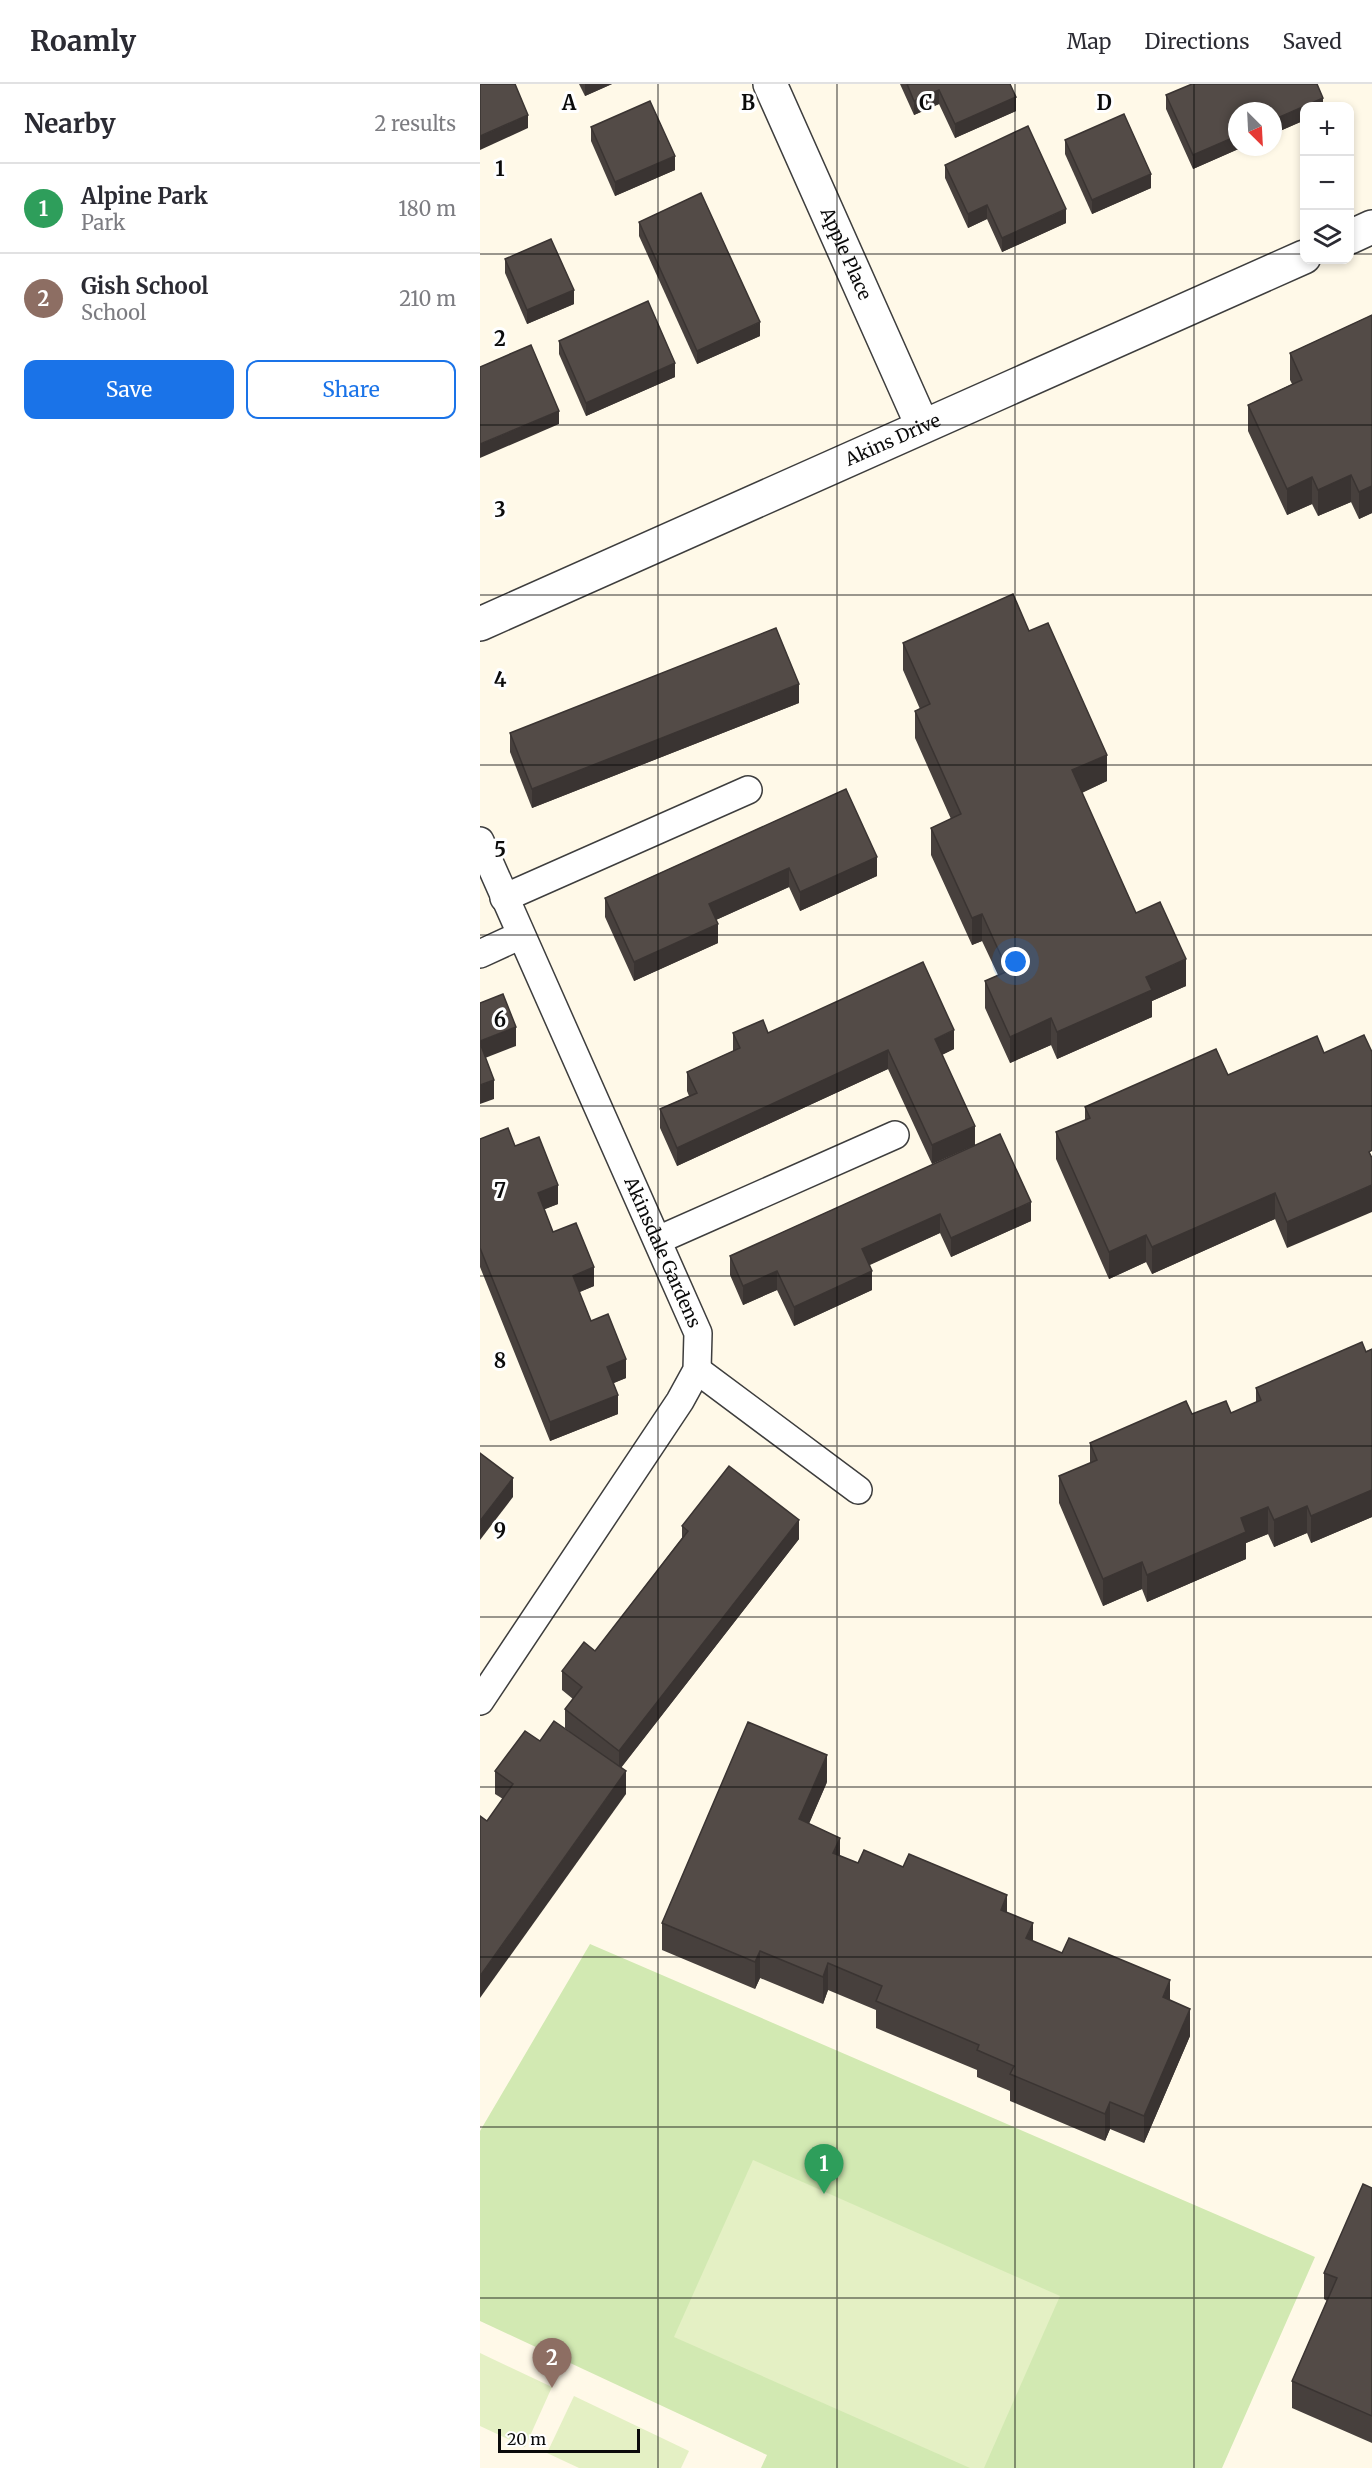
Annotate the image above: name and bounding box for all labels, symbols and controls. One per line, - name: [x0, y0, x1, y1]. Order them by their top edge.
- text: Roamly: [30, 23, 136, 59]
- text: Map: [1067, 28, 1111, 55]
- text: Directions: [1144, 28, 1249, 55]
- text: Saved: [1282, 28, 1342, 55]
- text: A: [561, 90, 577, 115]
- text: B: [741, 90, 755, 115]
- text: C: [919, 90, 933, 115]
- text: D: [1096, 90, 1112, 115]
- north arrow: [1228, 102, 1282, 156]
- map controls: [1300, 102, 1354, 264]
- button: +: [1300, 102, 1354, 156]
- text: Nearby: [24, 107, 116, 140]
- text: 2 results: [374, 111, 456, 136]
- text: 1: [495, 156, 505, 181]
- button: −: [1300, 156, 1354, 210]
- text: Alpine Park: [81, 182, 208, 210]
- text: 1: [39, 196, 48, 221]
- text: 180 m: [398, 196, 456, 221]
- street label: Apple Place: [815, 203, 877, 303]
- text: Park: [81, 210, 125, 235]
- button: layers: [1300, 210, 1354, 264]
- text: Gish School: [81, 272, 208, 300]
- text: 2: [38, 286, 49, 311]
- text: 210 m: [399, 286, 456, 311]
- text: School: [81, 300, 146, 325]
- text: 2: [494, 326, 506, 351]
- button: Save: [24, 360, 234, 419]
- button: Share: [246, 360, 456, 419]
- street label: Akins Drive: [841, 408, 944, 471]
- text: 3: [494, 497, 506, 522]
- text: 4: [494, 667, 507, 692]
- text: 5: [494, 837, 506, 862]
- your location: [1001, 947, 1030, 976]
- text: 6: [494, 1007, 506, 1032]
- street label: Akinsdale Gardens: [619, 1172, 706, 1331]
- text: 7: [494, 1178, 506, 1203]
- text: 8: [494, 1348, 506, 1373]
- text: 9: [494, 1518, 506, 1543]
- pin: 1: [804, 2144, 844, 2194]
- pin: 2: [532, 2338, 572, 2388]
- scale bar: [498, 2426, 640, 2454]
- text: 20 m: [507, 2429, 546, 2449]

